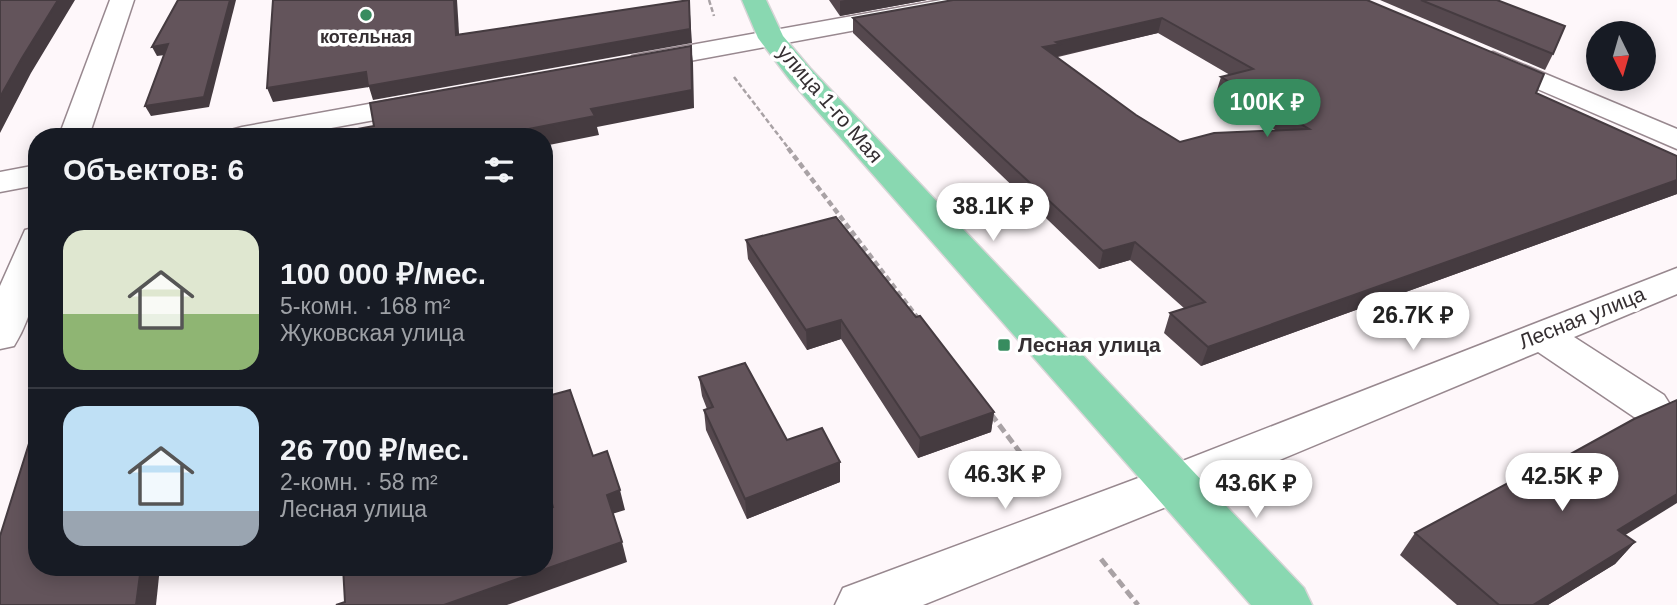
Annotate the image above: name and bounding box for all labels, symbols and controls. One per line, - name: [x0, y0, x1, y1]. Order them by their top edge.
- marker: котельная: [358, 7, 374, 23]
- north arrow: [1586, 21, 1656, 91]
- map controls: [1586, 21, 1656, 91]
- place label: котельная: [320, 27, 412, 47]
- street label: улица 1-го Мая: [773, 40, 888, 167]
- pin: 100K ₽: [1210, 80, 1324, 139]
- text: 100K ₽: [1230, 89, 1304, 115]
- icon: filters: [480, 151, 518, 189]
- text: Объектов: 6: [63, 153, 244, 186]
- pin: 38.1K ₽: [928, 184, 1058, 243]
- text: 38.1K ₽: [952, 193, 1034, 219]
- text: 100 000 ₽/мес.: [280, 257, 486, 290]
- icon: home: [119, 258, 203, 342]
- street label: Лесная улица: [1515, 282, 1649, 353]
- pin: 26.7K ₽: [1348, 292, 1478, 352]
- text: 5-комн. · 168 m²: [280, 293, 451, 319]
- text: 26.7K ₽: [1372, 302, 1454, 328]
- text: Жуковская улица: [280, 320, 464, 346]
- place label: Лесная улица: [1018, 333, 1161, 356]
- marker: Лесная улица: [996, 337, 1012, 353]
- text: 26 700 ₽/мес.: [280, 433, 469, 466]
- icon: home: [119, 434, 203, 518]
- pin: 46.3K ₽: [940, 452, 1070, 511]
- pin: 42.5K ₽: [1497, 454, 1627, 513]
- text: 46.3K ₽: [964, 461, 1046, 487]
- pin: 43.6K ₽: [1191, 461, 1321, 520]
- text: 42.5K ₽: [1521, 463, 1603, 489]
- text: 2-комн. · 58 m²: [280, 469, 438, 495]
- text: 43.6K ₽: [1215, 470, 1297, 496]
- text: Лесная улица: [280, 496, 427, 522]

